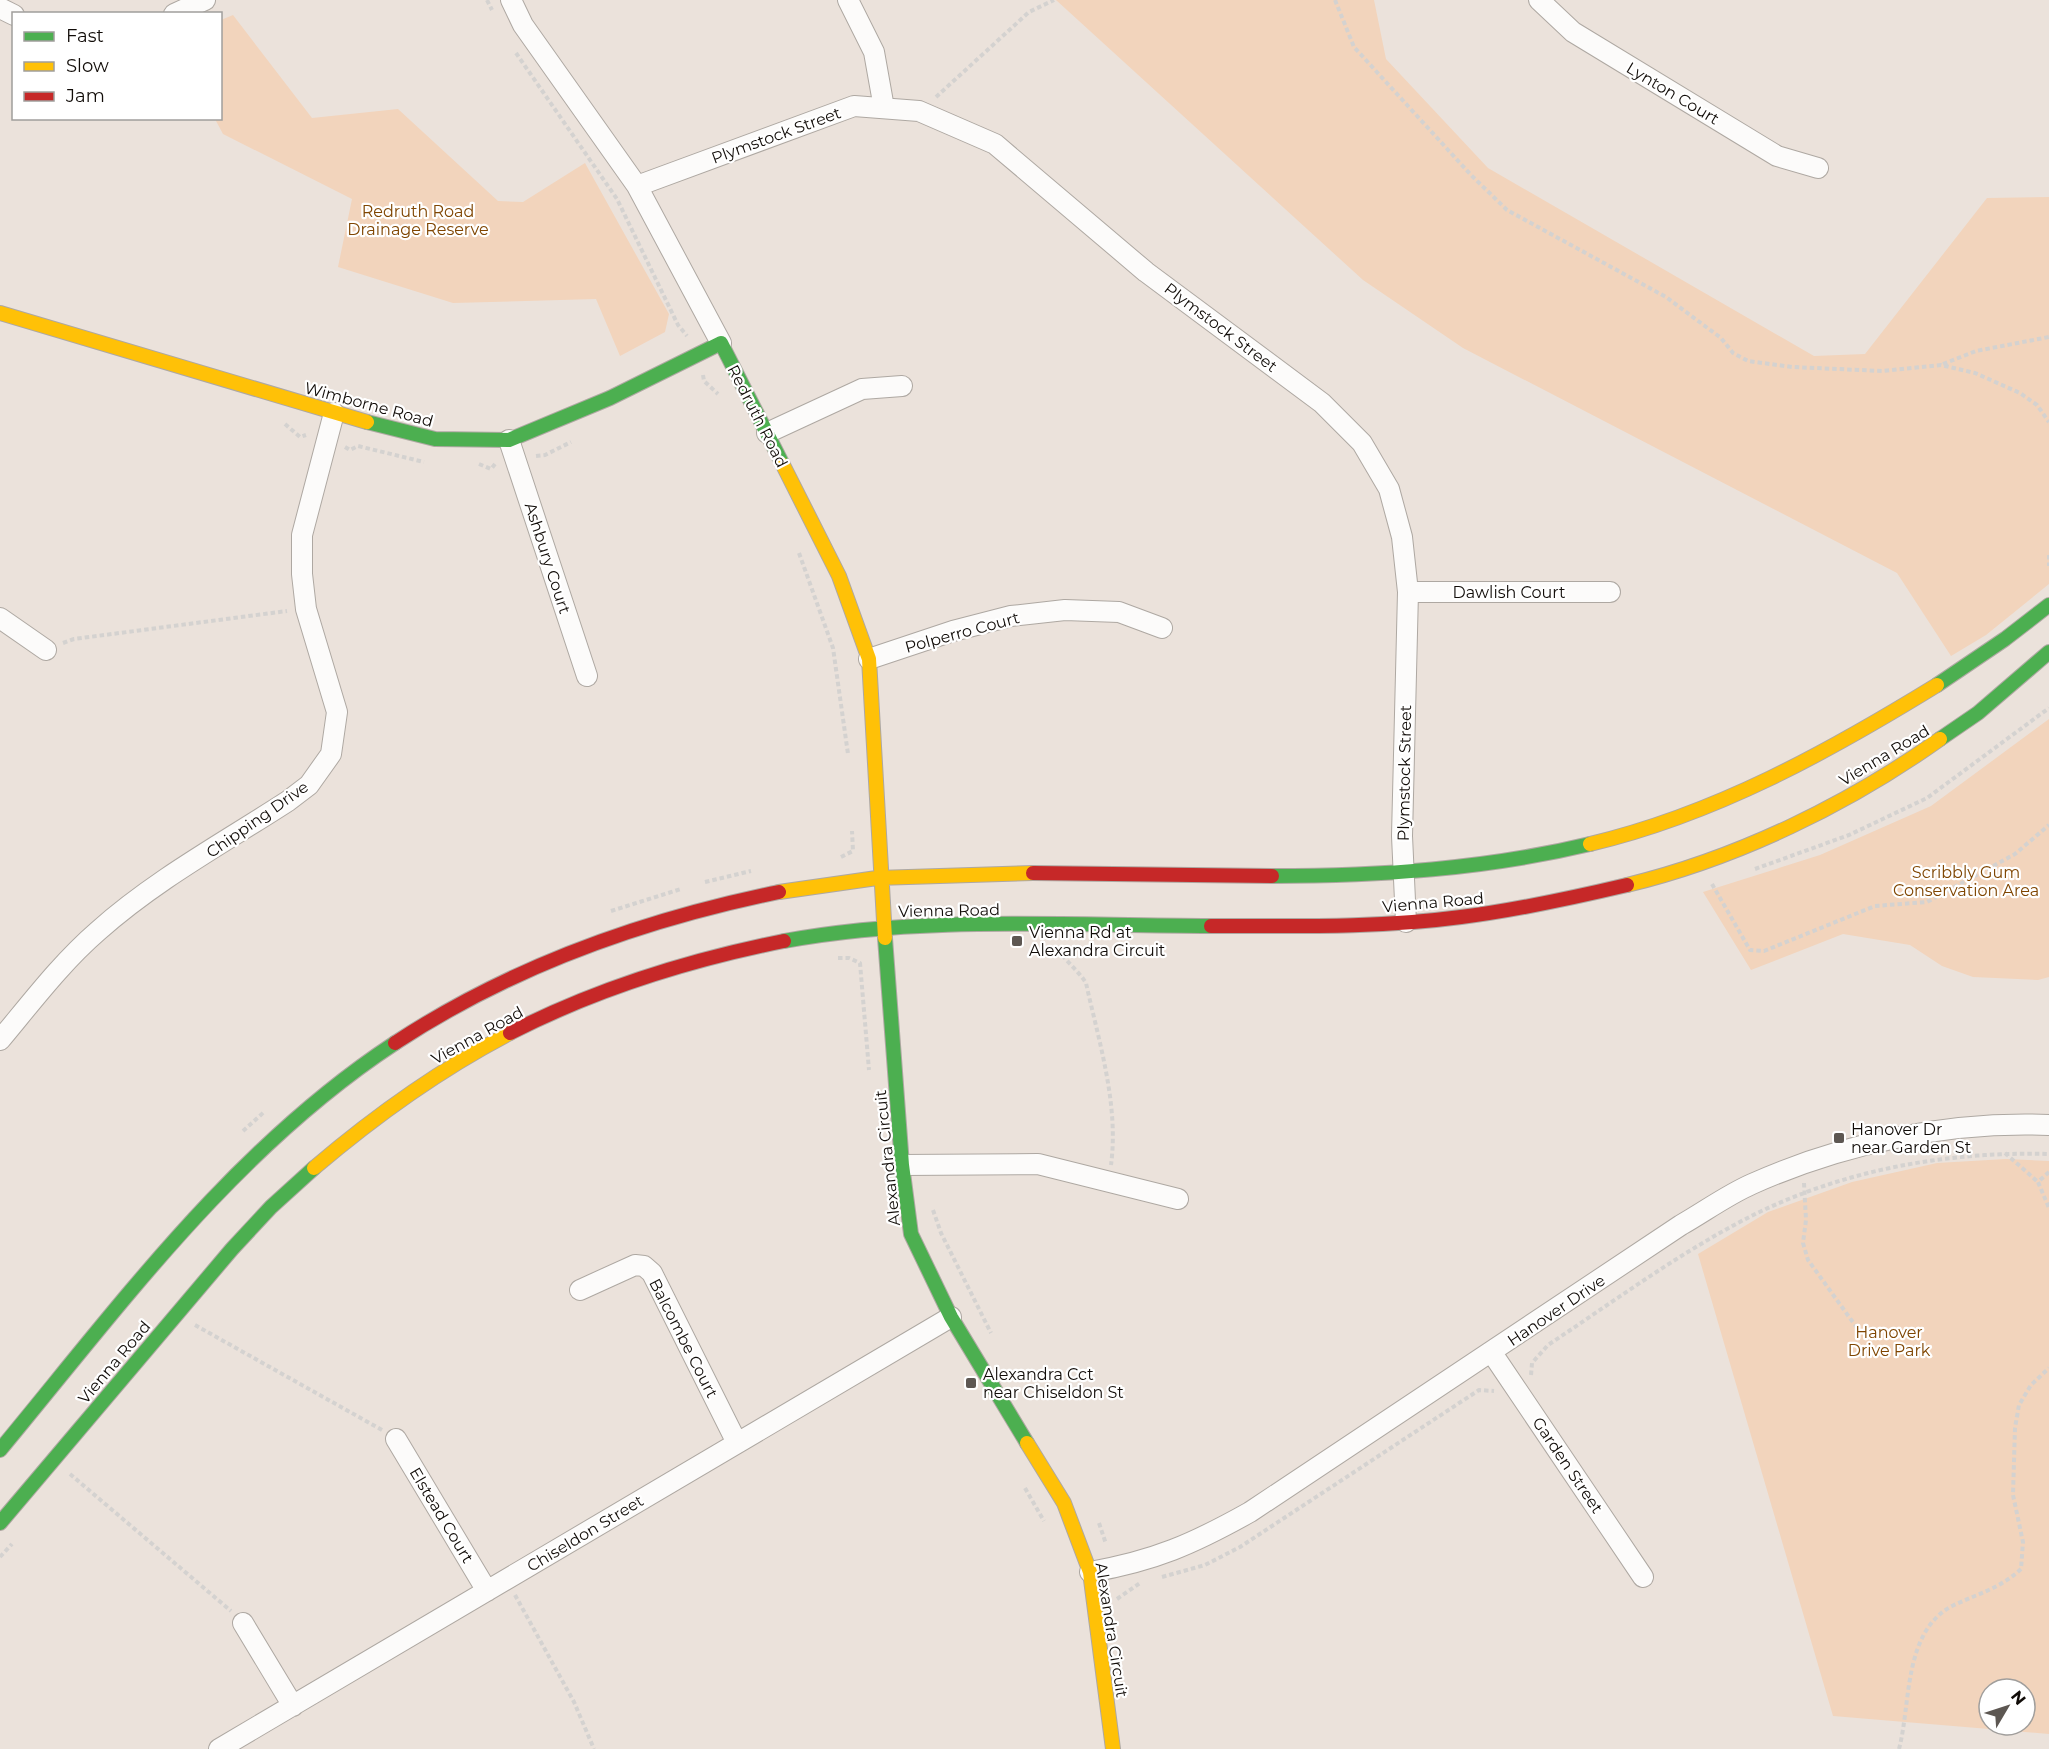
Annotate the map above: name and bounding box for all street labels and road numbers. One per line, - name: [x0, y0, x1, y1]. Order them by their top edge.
- street label: Lynton Court: [1623, 58, 1723, 129]
- street label: Plymstock Street: [709, 103, 844, 168]
- street label: Plymstock Street: [1161, 279, 1281, 376]
- street label: Redruth Road: [724, 362, 792, 471]
- street label: Wimborne Road: [302, 378, 435, 431]
- street label: Ashbury Court: [521, 500, 575, 617]
- street label: Dawlish Court: [1453, 583, 1566, 602]
- street label: Polperro Court: [903, 608, 1022, 657]
- street label: Plymstock Street: [1394, 704, 1415, 841]
- street label: Vienna Road: [1836, 721, 1933, 790]
- street label: Chipping Drive: [203, 777, 312, 862]
- street label: Vienna Road: [1381, 889, 1485, 916]
- street label: Vienna Road: [898, 900, 1000, 921]
- street label: Vienna Road: [428, 1002, 526, 1068]
- street label: Alexandra Circuit: [871, 1089, 904, 1227]
- street label: Hanover Drive: [1504, 1271, 1609, 1350]
- street label: Balcombe Court: [645, 1275, 722, 1401]
- street label: Vienna Road: [74, 1317, 154, 1407]
- street label: Garden Street: [1528, 1414, 1607, 1517]
- street label: Elstead Court: [406, 1464, 478, 1567]
- street label: Chiseldon Street: [524, 1491, 647, 1576]
- street label: Alexandra Circuit: [1091, 1561, 1132, 1699]

